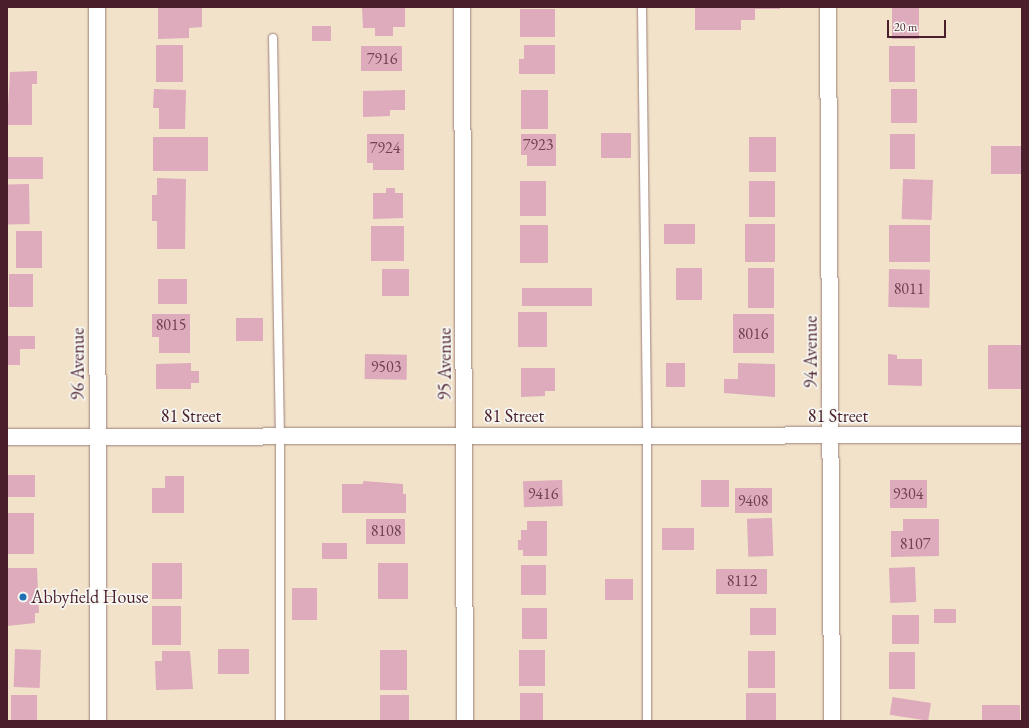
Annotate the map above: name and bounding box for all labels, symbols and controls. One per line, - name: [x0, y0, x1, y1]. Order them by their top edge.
- scale bar: [889, 12, 948, 38]
- text: 20 m: [894, 19, 917, 35]
- house number: 7916: [367, 49, 397, 69]
- house number: 7923: [523, 135, 553, 155]
- house number: 7924: [370, 138, 400, 158]
- house number: 8011: [894, 279, 924, 299]
- house number: 8015: [156, 315, 186, 335]
- street label: 94 Avenue: [800, 316, 822, 388]
- house number: 8016: [738, 324, 768, 344]
- street label: 96 Avenue: [67, 328, 89, 400]
- street label: 95 Avenue: [434, 328, 456, 400]
- house number: 9503: [371, 357, 401, 377]
- street label: 81 Street: [161, 405, 221, 427]
- street label: 81 Street: [484, 405, 544, 427]
- street label: 81 Street: [808, 405, 868, 427]
- house number: 9416: [528, 484, 558, 504]
- house number: 9304: [893, 484, 923, 504]
- house number: 9408: [738, 491, 768, 511]
- house number: 8108: [371, 521, 401, 541]
- house number: 8107: [900, 534, 930, 554]
- house number: 8112: [727, 571, 757, 591]
- place label: Abbyfield House: [31, 586, 149, 608]
- marker: Abbyfield House: [18, 592, 28, 602]

